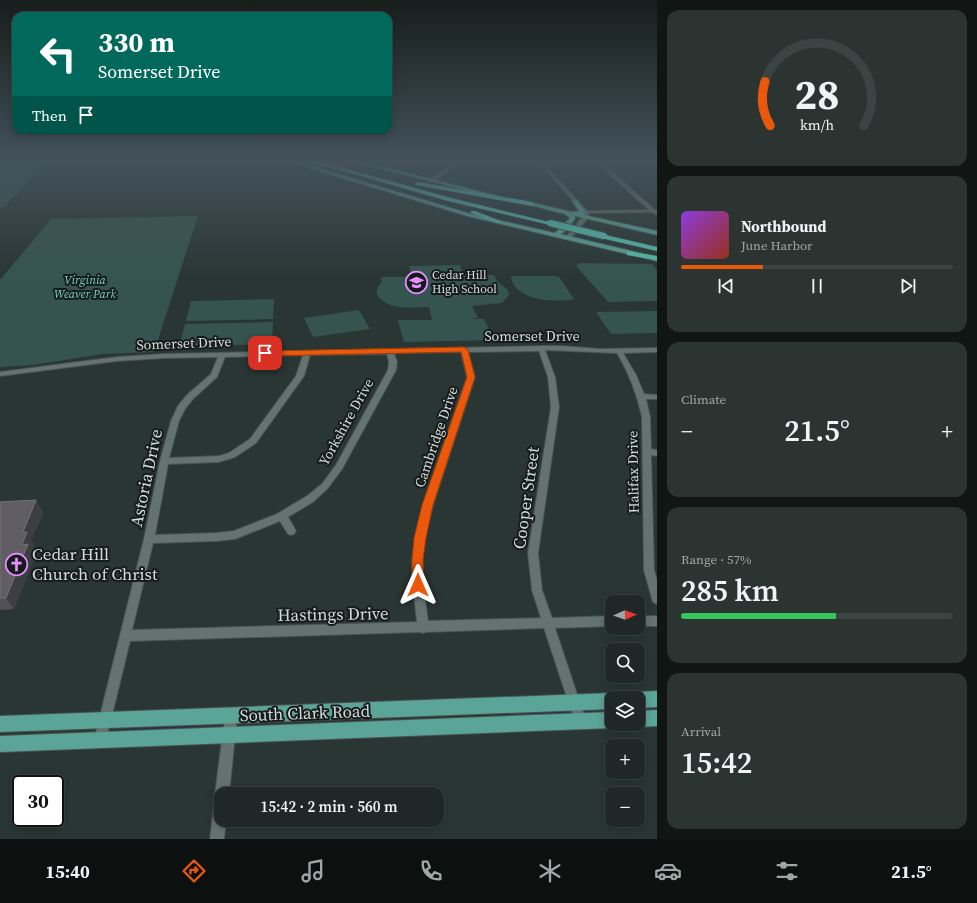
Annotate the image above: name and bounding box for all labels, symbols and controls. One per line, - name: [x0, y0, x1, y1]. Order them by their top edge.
- text: 330 m: [98, 23, 175, 61]
- icon: left: [32, 28, 84, 80]
- text: Somerset Drive: [98, 59, 220, 84]
- text: 28: [794, 66, 840, 123]
- icon: arrive: [75, 104, 97, 126]
- text: Then: [32, 105, 67, 126]
- text: km/h: [800, 114, 834, 134]
- text: Northbound: [741, 216, 826, 237]
- text: June Harbor: [741, 237, 813, 254]
- place label: Cedar Hill High School: [432, 267, 497, 297]
- school or university icon: Cedar Hill High School: [404, 269, 430, 295]
- park label: Virginia Weaver Park: [54, 272, 116, 302]
- icon: previous: [715, 275, 737, 297]
- icon: pause: [806, 275, 828, 297]
- icon: next: [897, 275, 919, 297]
- street label: Somerset Drive: [484, 326, 580, 346]
- street label: Somerset Drive: [136, 331, 232, 355]
- pin: [248, 336, 282, 370]
- icon: arrive: [254, 342, 276, 364]
- street label: Yorkshire Drive: [314, 375, 378, 469]
- street label: Cambridge Drive: [409, 384, 463, 490]
- text: Climate: [681, 391, 726, 408]
- text: 21.5°: [784, 410, 850, 451]
- text: −: [681, 416, 693, 446]
- text: +: [941, 416, 953, 446]
- street label: Astoria Drive: [124, 427, 168, 529]
- street label: Halifax Drive: [622, 430, 644, 514]
- street label: Cooper Street: [507, 445, 545, 551]
- place label: Cedar Hill Church of Christ: [32, 542, 158, 586]
- church icon: Cedar Hill Church of Christ: [3, 551, 29, 577]
- text: Range · 57%: [681, 551, 752, 568]
- position arrow: [397, 564, 439, 606]
- text: 285 km: [681, 570, 779, 611]
- north arrow: [605, 595, 645, 635]
- map controls: [605, 595, 645, 827]
- street label: Hastings Drive: [277, 601, 389, 627]
- button: search: [605, 643, 645, 683]
- button: layers: [605, 691, 645, 731]
- street label: South Clark Road: [239, 699, 371, 727]
- text: Arrival: [681, 723, 721, 740]
- button: +: [605, 739, 645, 779]
- text: 15:42: [681, 742, 752, 783]
- speed limit sign: 30: [12, 775, 64, 827]
- button: −: [605, 787, 645, 827]
- text: 15:42 · 2 min · 560 m: [261, 796, 397, 817]
- icon: directions: [180, 857, 208, 885]
- icon: music: [299, 857, 327, 885]
- icon: phone: [417, 857, 445, 885]
- icon: climate: [536, 857, 564, 885]
- icon: car: [654, 857, 682, 885]
- icon: filters: [773, 857, 801, 885]
- text: 15:40: [45, 859, 90, 884]
- text: 21.5°: [891, 859, 932, 884]

